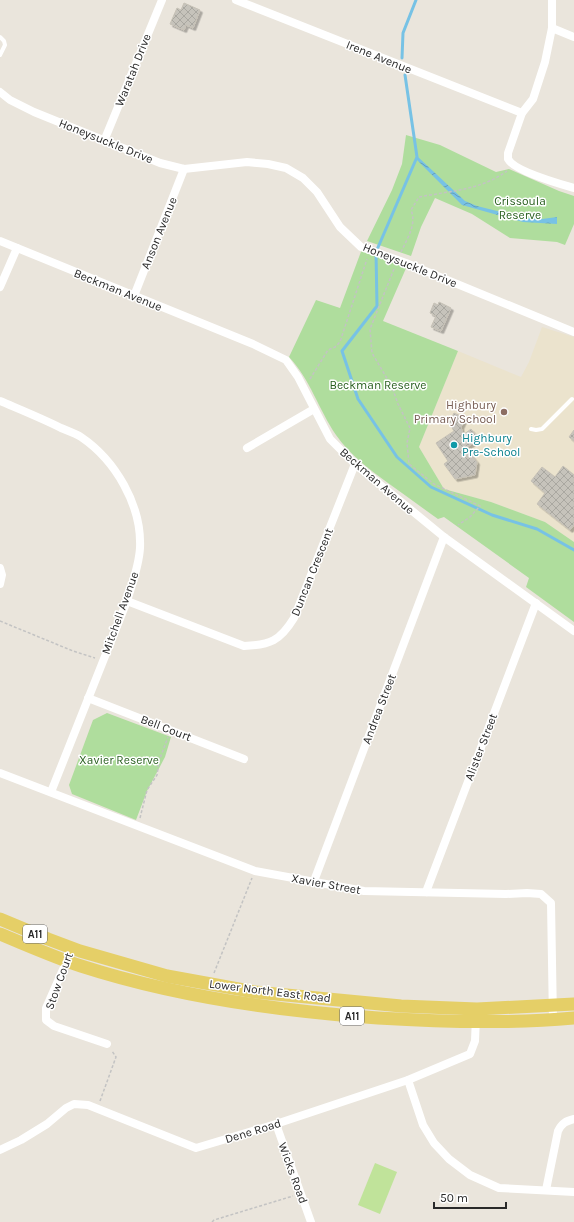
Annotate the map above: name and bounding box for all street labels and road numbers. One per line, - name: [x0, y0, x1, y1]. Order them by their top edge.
- street label: Waratah Drive: [112, 32, 154, 108]
- street label: Irene Avenue: [344, 37, 414, 77]
- street label: Honeysuckle Drive: [57, 116, 155, 166]
- street label: Anson Avenue: [138, 195, 180, 271]
- street label: Honeysuckle Drive: [361, 240, 459, 290]
- street label: Beckman Avenue: [72, 266, 164, 314]
- street label: Beckman Avenue: [337, 445, 417, 517]
- street label: Duncan Crescent: [288, 526, 336, 618]
- street label: Mitchell Avenue: [99, 570, 141, 656]
- street label: Andrea Street: [359, 671, 399, 746]
- street label: Alister Street: [462, 711, 500, 783]
- street label: Bell Court: [139, 712, 194, 744]
- street label: Xavier Street: [290, 871, 362, 897]
- road number: A11: [23, 925, 47, 943]
- street label: Stow Court: [42, 950, 76, 1012]
- street label: Lower North East Road: [208, 977, 332, 1005]
- road number: A11: [340, 1007, 364, 1025]
- street label: Dene Road: [223, 1116, 283, 1146]
- street label: Wicks Road: [275, 1141, 311, 1205]

